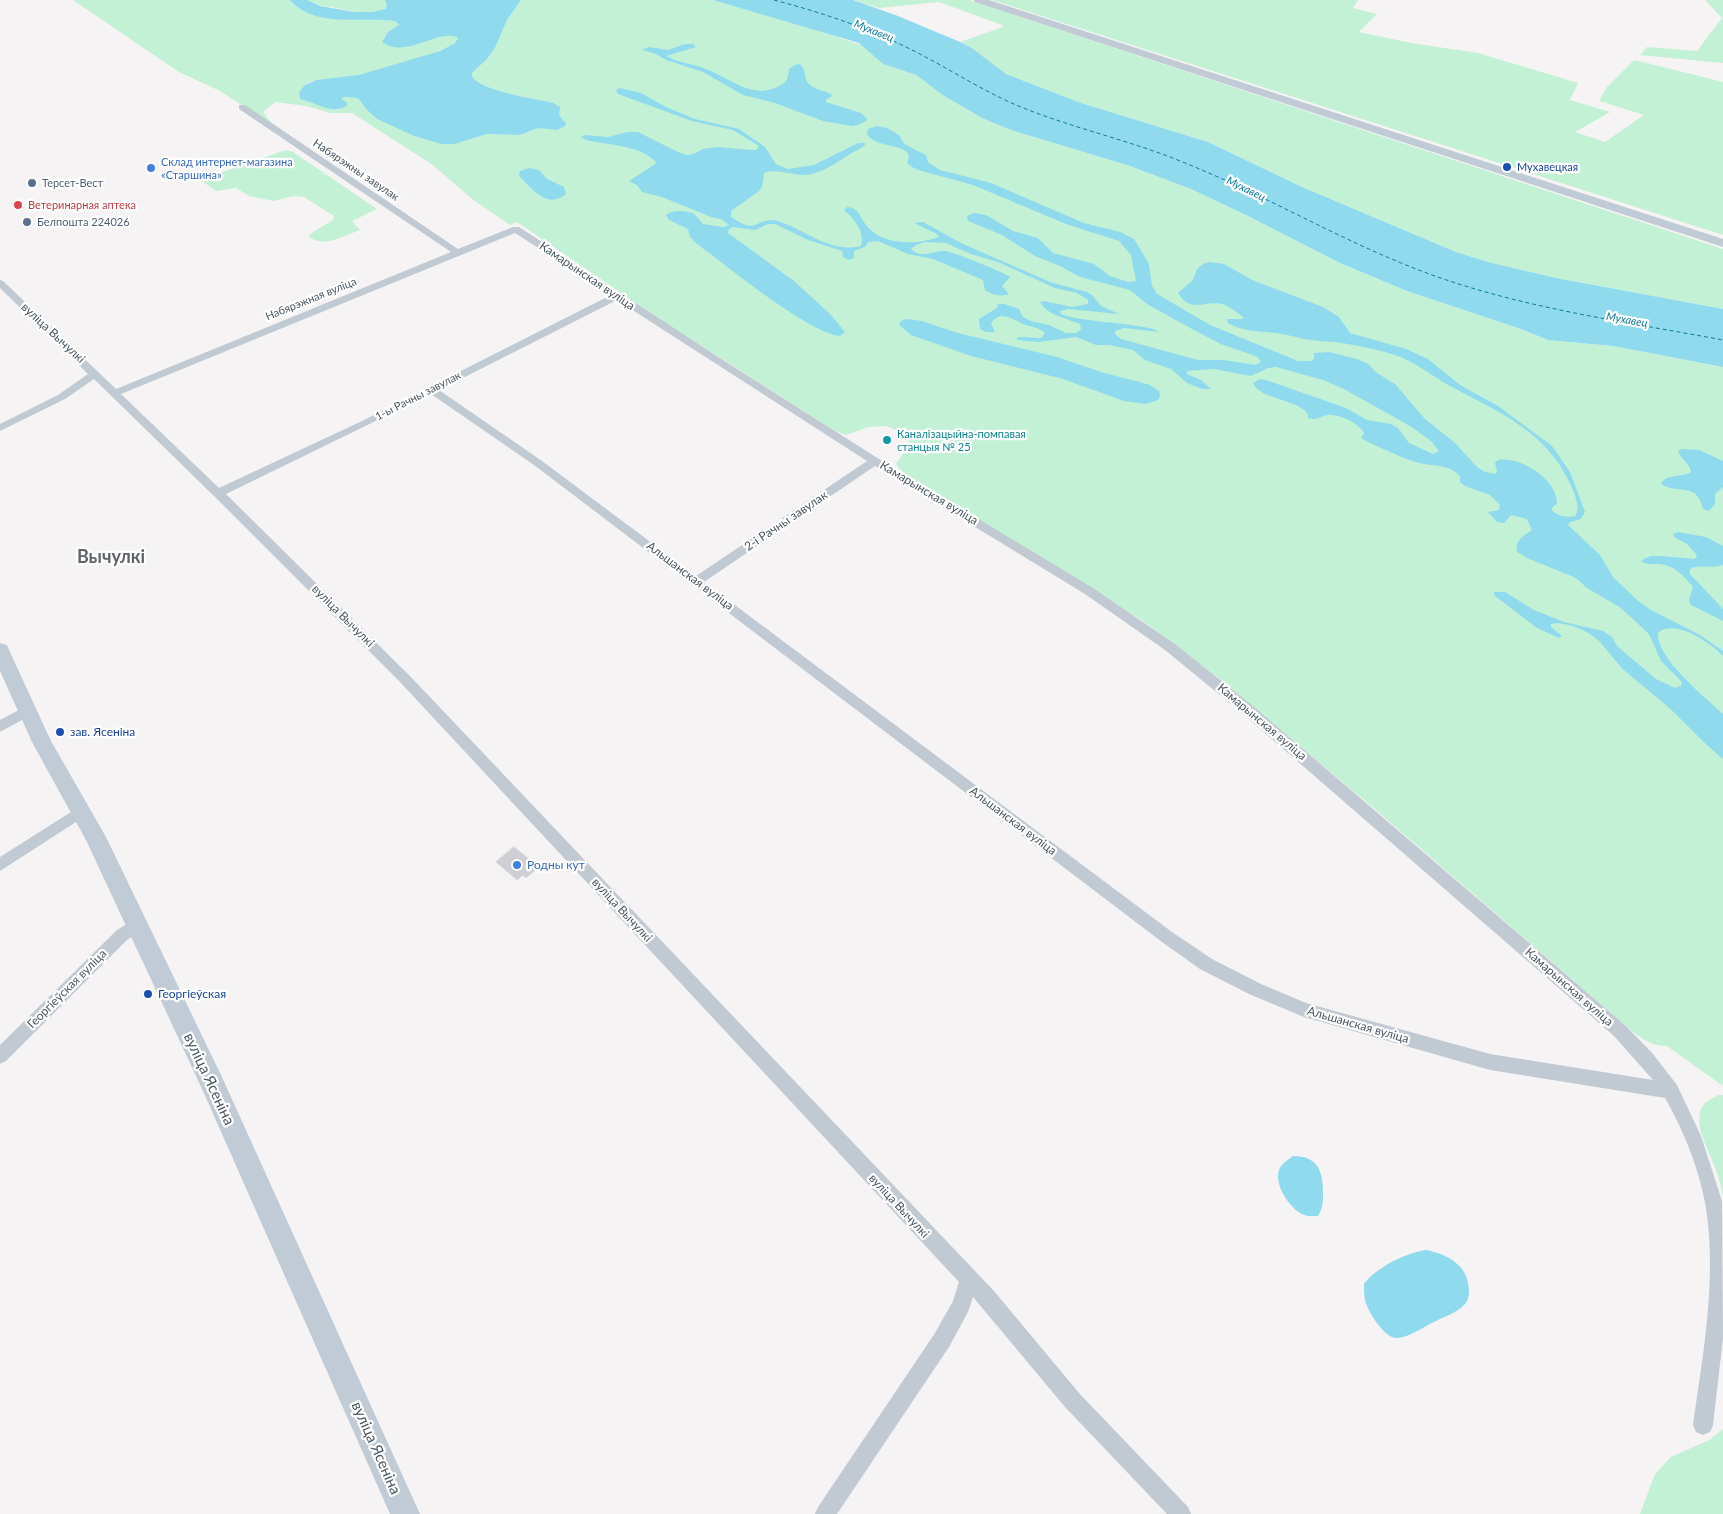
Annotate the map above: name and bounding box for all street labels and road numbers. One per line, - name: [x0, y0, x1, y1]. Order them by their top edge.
- street label: Набярэжны завулак: [311, 136, 401, 204]
- street label: Камарынская вуліца: [537, 239, 637, 313]
- street label: Набярэжная вуліца: [264, 275, 358, 323]
- street label: вуліца Вычулкі: [18, 300, 88, 366]
- street label: 1-ы Рачны завулак: [373, 369, 463, 423]
- street label: Камарынская вуліца: [877, 458, 981, 528]
- street label: 2-і Рачны завулак: [742, 488, 830, 554]
- street label: Альшанская вуліца: [644, 539, 736, 613]
- street label: вуліца Вычулкі: [309, 582, 377, 650]
- street label: Камарынская вуліца: [1215, 681, 1309, 763]
- street label: Альшанская вуліца: [967, 784, 1059, 858]
- street label: вуліца Вычулкі: [589, 875, 655, 945]
- street label: Камарынская вуліца: [1522, 945, 1616, 1029]
- street label: Георгіеўская вуліца: [25, 947, 109, 1031]
- street label: Альшанская вуліца: [1306, 1004, 1410, 1046]
- street label: вуліца Ясеніна: [180, 1030, 238, 1128]
- street label: вуліца Вычулкі: [866, 1171, 932, 1241]
- street label: вуліца Ясеніна: [348, 1399, 404, 1497]

